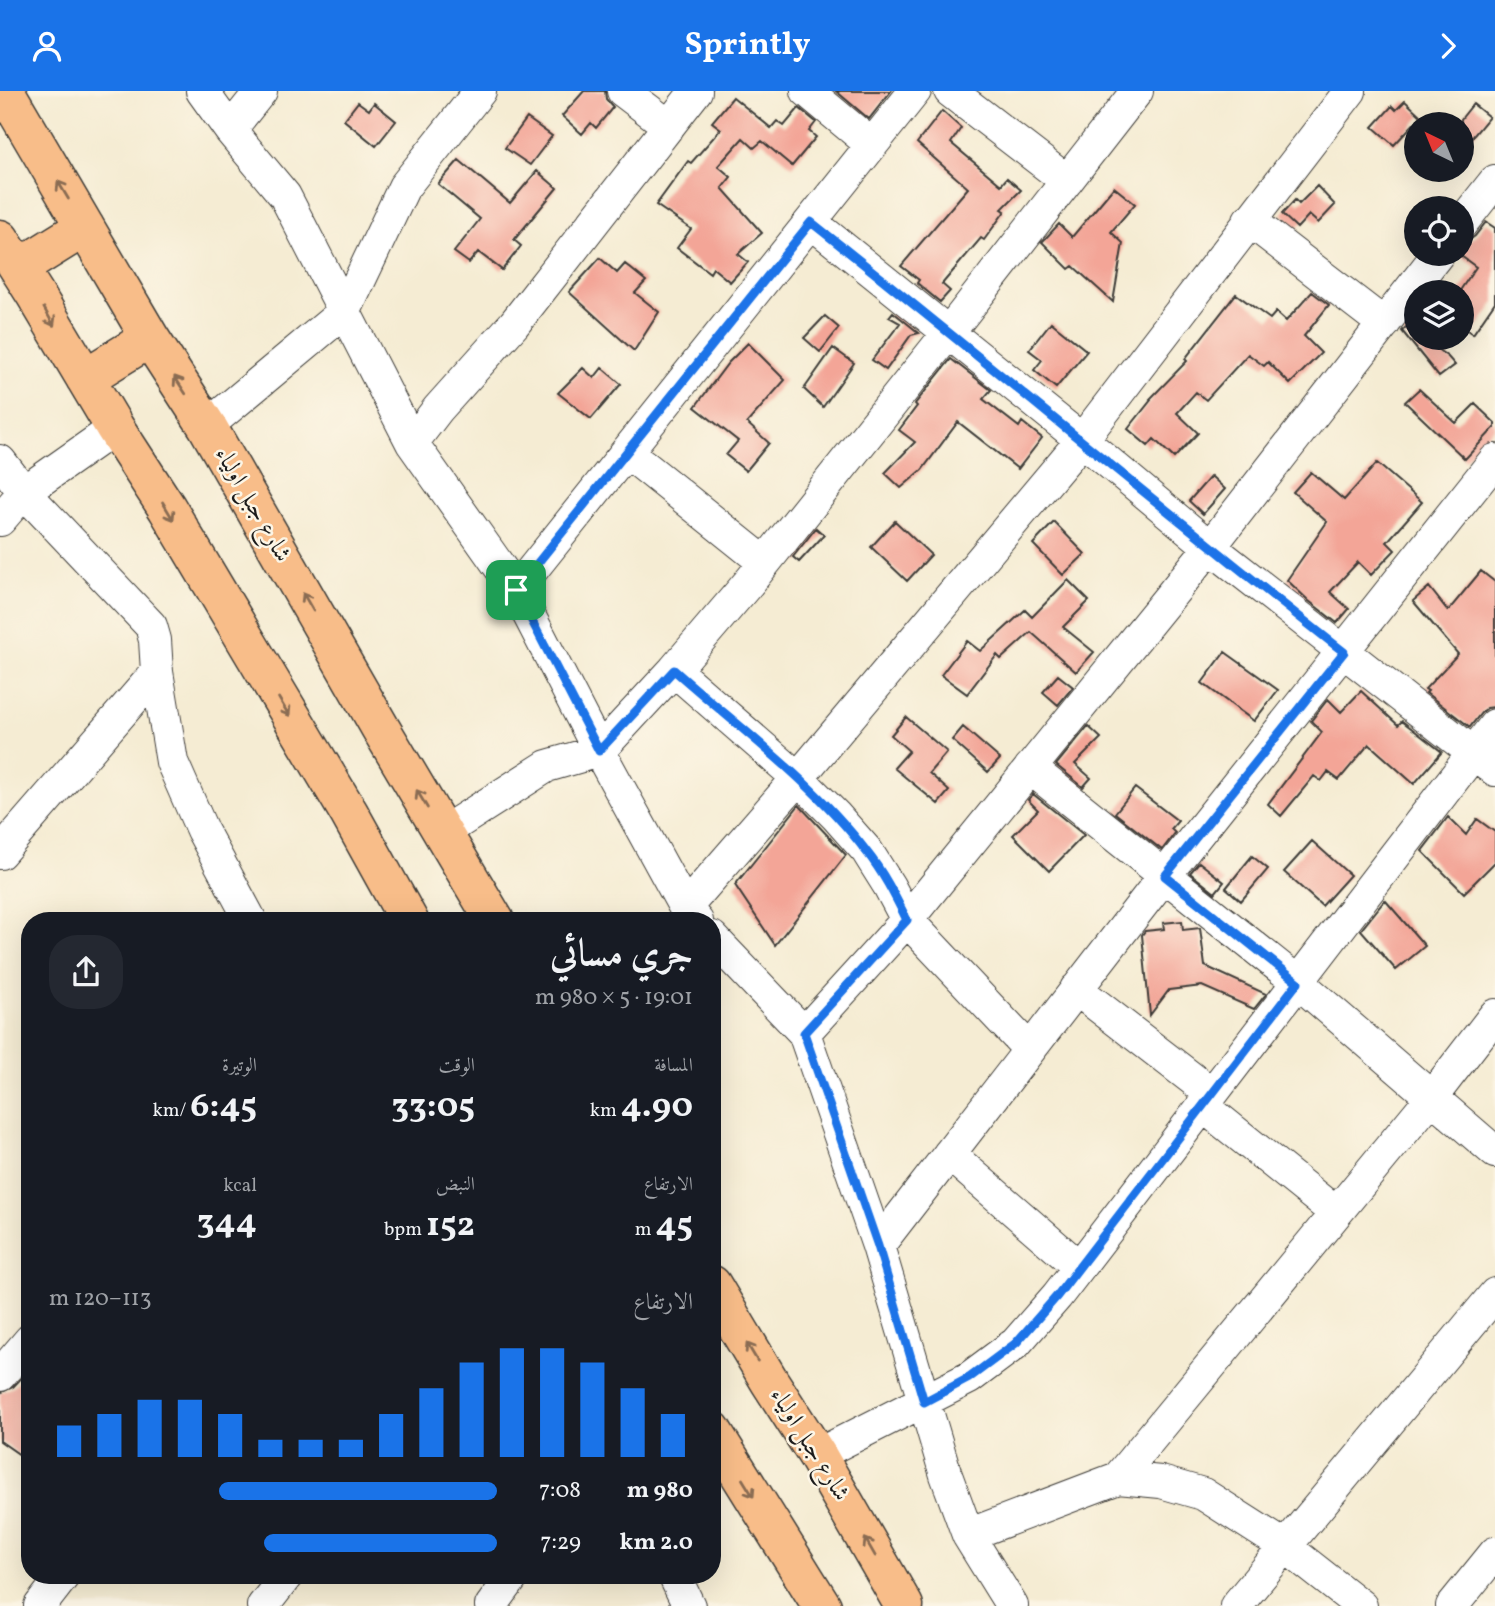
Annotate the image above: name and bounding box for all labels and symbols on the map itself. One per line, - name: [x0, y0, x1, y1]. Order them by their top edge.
- north arrow: [1404, 112, 1474, 182]
- one-way arrow: [56, 180, 70, 200]
- one-way arrow: [42, 307, 56, 327]
- one-way arrow: [173, 376, 188, 395]
- street label: شارع جبل اولياء: [204, 441, 299, 569]
- one-way arrow: [161, 501, 175, 521]
- pin: [486, 560, 546, 620]
- one-way arrow: [301, 593, 315, 613]
- one-way arrow: [277, 696, 291, 716]
- one-way arrow: [415, 789, 429, 809]
- one-way arrow: [745, 1343, 759, 1363]
- street label: شارع جبل اولياء: [760, 1382, 857, 1509]
- one-way arrow: [742, 1478, 756, 1498]
- one-way arrow: [863, 1537, 877, 1557]

